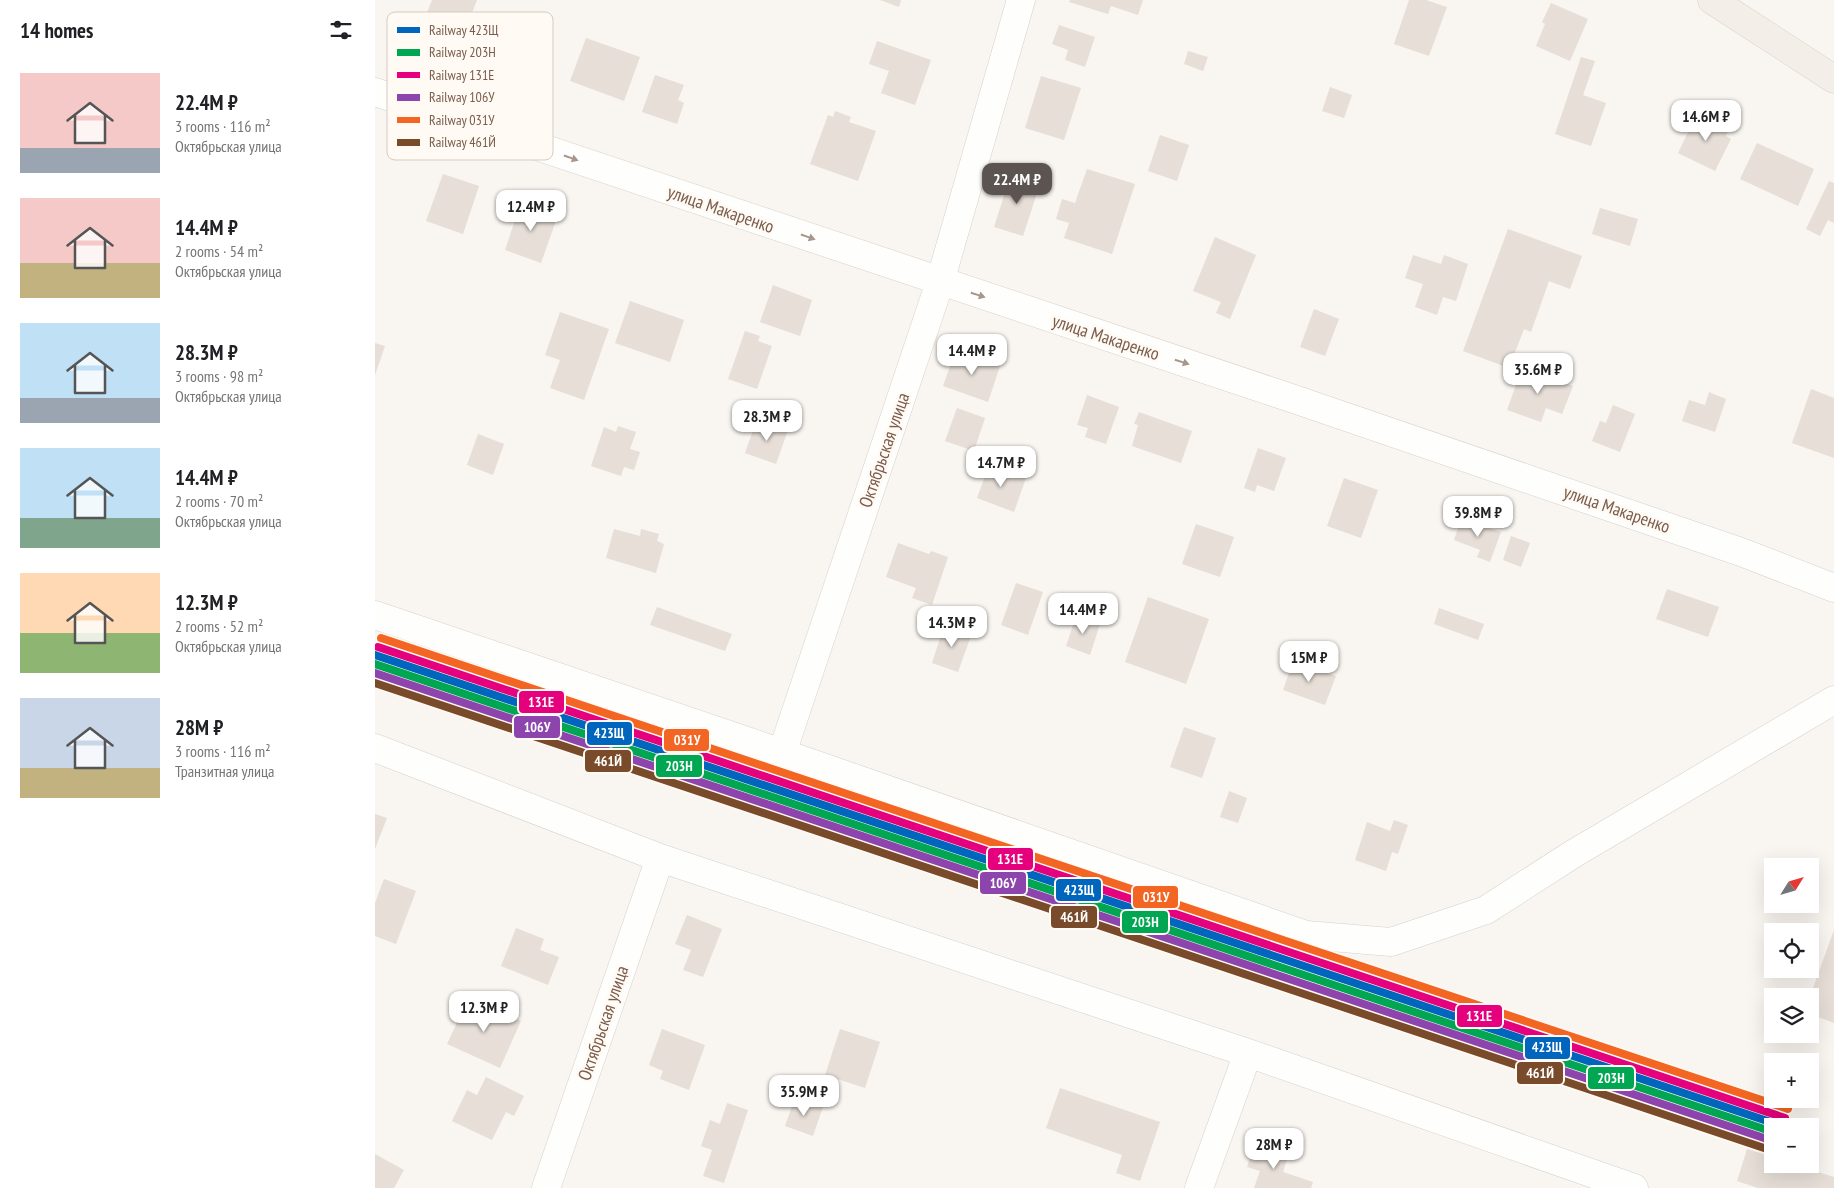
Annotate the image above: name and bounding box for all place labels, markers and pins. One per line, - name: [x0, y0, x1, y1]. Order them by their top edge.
- pin: 14.6M ₽: [1660, 100, 1752, 142]
- pin: 22.4M ₽: [971, 162, 1063, 205]
- pin: 12.4M ₽: [485, 190, 577, 232]
- pin: 14.4M ₽: [926, 334, 1018, 376]
- pin: 35.6M ₽: [1492, 352, 1584, 395]
- pin: 28.3M ₽: [721, 400, 813, 442]
- pin: 14.7M ₽: [955, 446, 1047, 488]
- pin: 39.8M ₽: [1432, 496, 1524, 538]
- pin: 14.4M ₽: [1037, 592, 1129, 635]
- pin: 14.3M ₽: [906, 606, 998, 648]
- pin: 15M ₽: [1274, 640, 1344, 683]
- pin: 12.3M ₽: [438, 990, 530, 1033]
- pin: 35.9M ₽: [758, 1074, 850, 1117]
- pin: 28M ₽: [1239, 1128, 1309, 1170]

